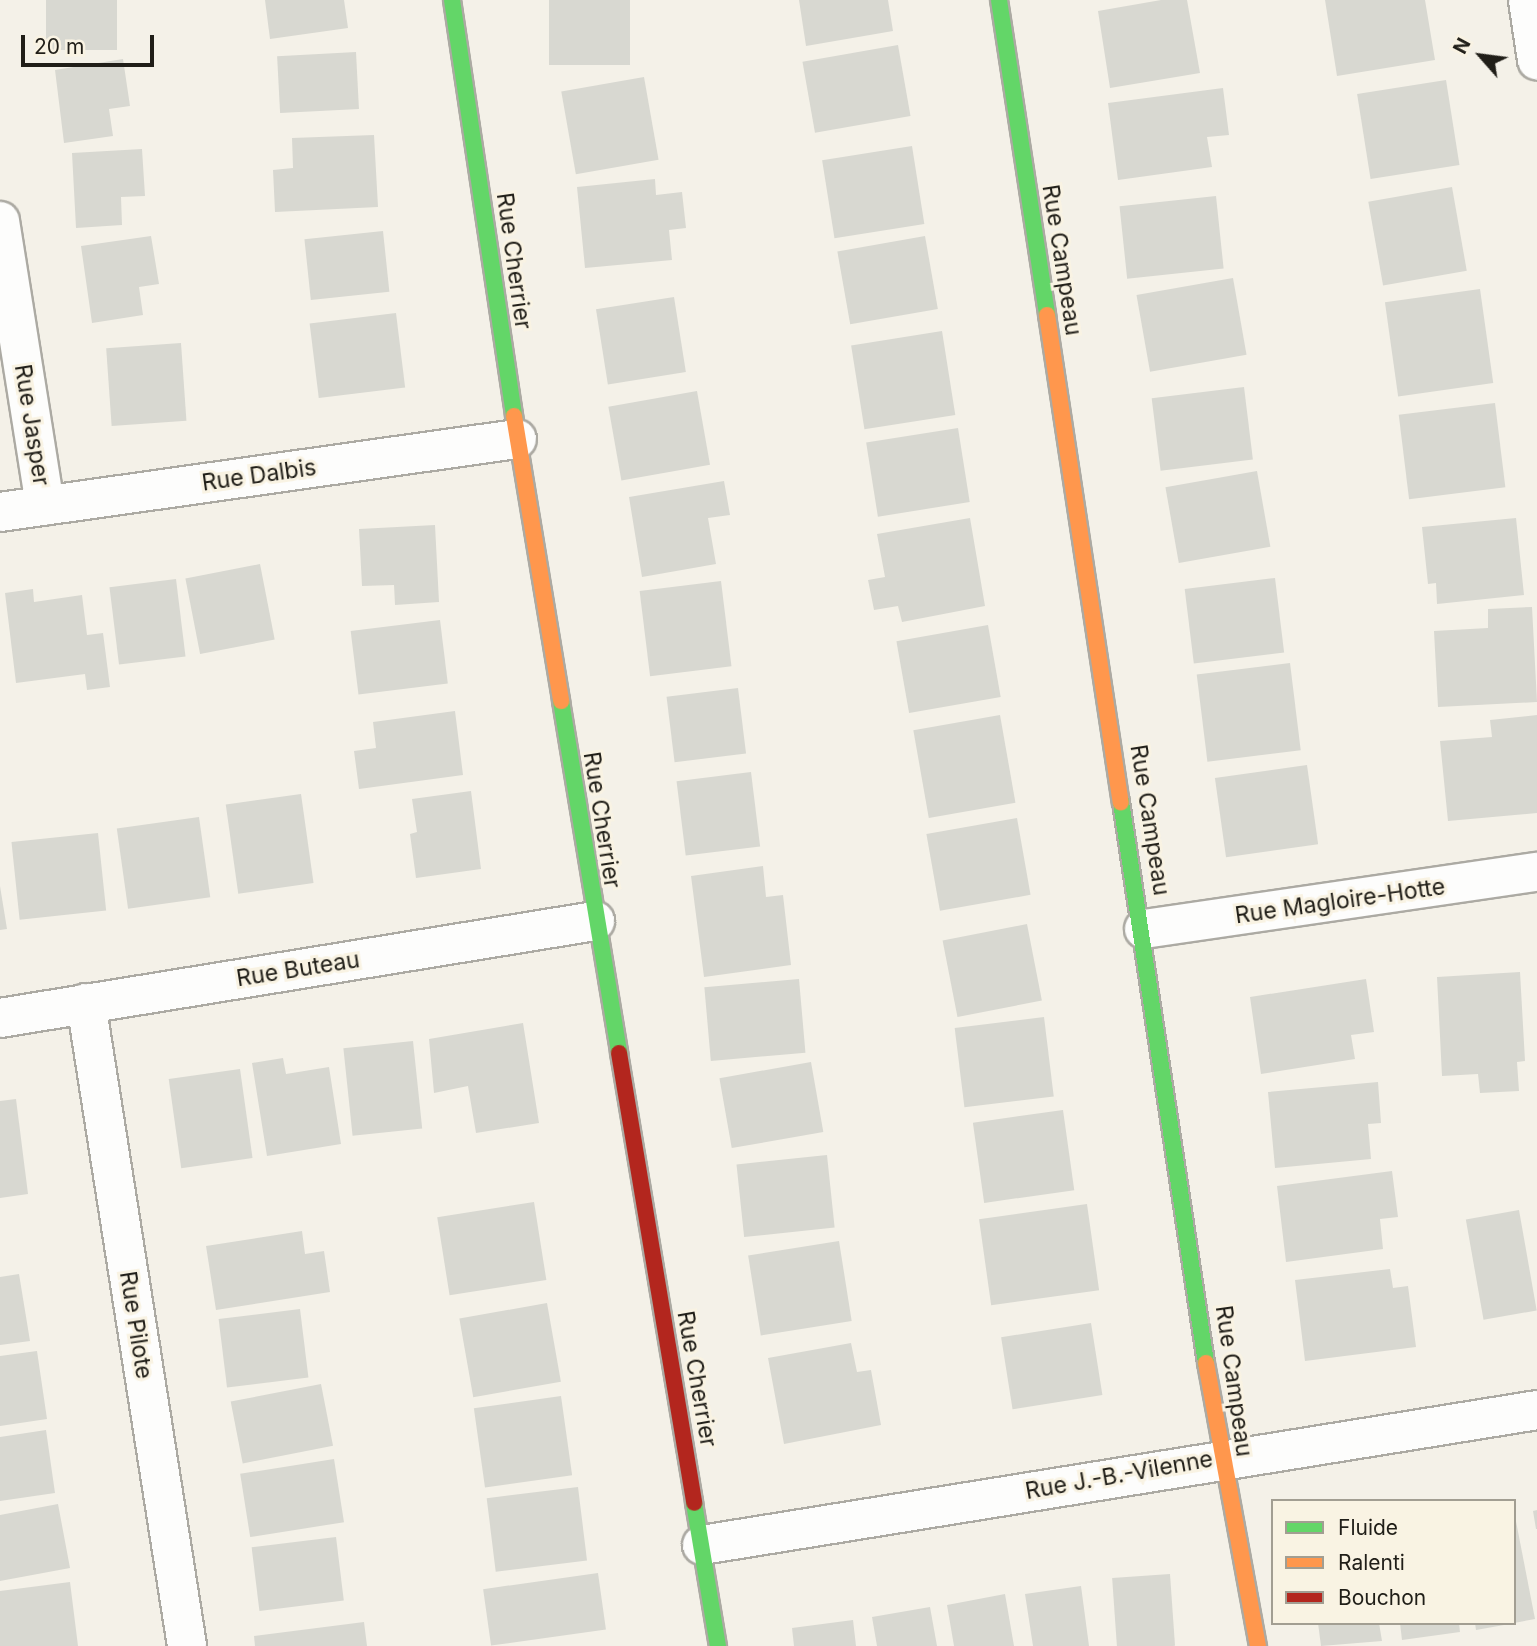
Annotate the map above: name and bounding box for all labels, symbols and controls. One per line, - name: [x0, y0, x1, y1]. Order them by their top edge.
- scale bar: [24, 21, 158, 65]
- north arrow: [1446, 21, 1516, 91]
- text: 20 m: [34, 34, 84, 59]
- text: N: [1448, 34, 1476, 58]
- street label: Rue Campeau: [1036, 183, 1088, 337]
- street label: Rue Cherrier: [491, 191, 537, 331]
- street label: Rue Jasper: [9, 362, 55, 488]
- street label: Rue Dalbis: [200, 453, 318, 497]
- street label: Rue Campeau: [1124, 743, 1176, 897]
- street label: Rue Cherrier: [578, 750, 626, 890]
- street label: Rue Magloire-Hotte: [1233, 873, 1447, 929]
- street label: Rue Buteau: [234, 946, 362, 992]
- street label: Rue Pilote: [114, 1269, 158, 1381]
- street label: Rue Campeau: [1210, 1304, 1258, 1458]
- street label: Rue Cherrier: [671, 1309, 723, 1449]
- street label: Rue J.-B.-Vilenne: [1023, 1445, 1215, 1505]
- legend: [1271, 1499, 1516, 1625]
- text: Fluide: [1338, 1515, 1398, 1540]
- text: Ralenti: [1338, 1550, 1405, 1575]
- text: Bouchon: [1338, 1585, 1426, 1610]

